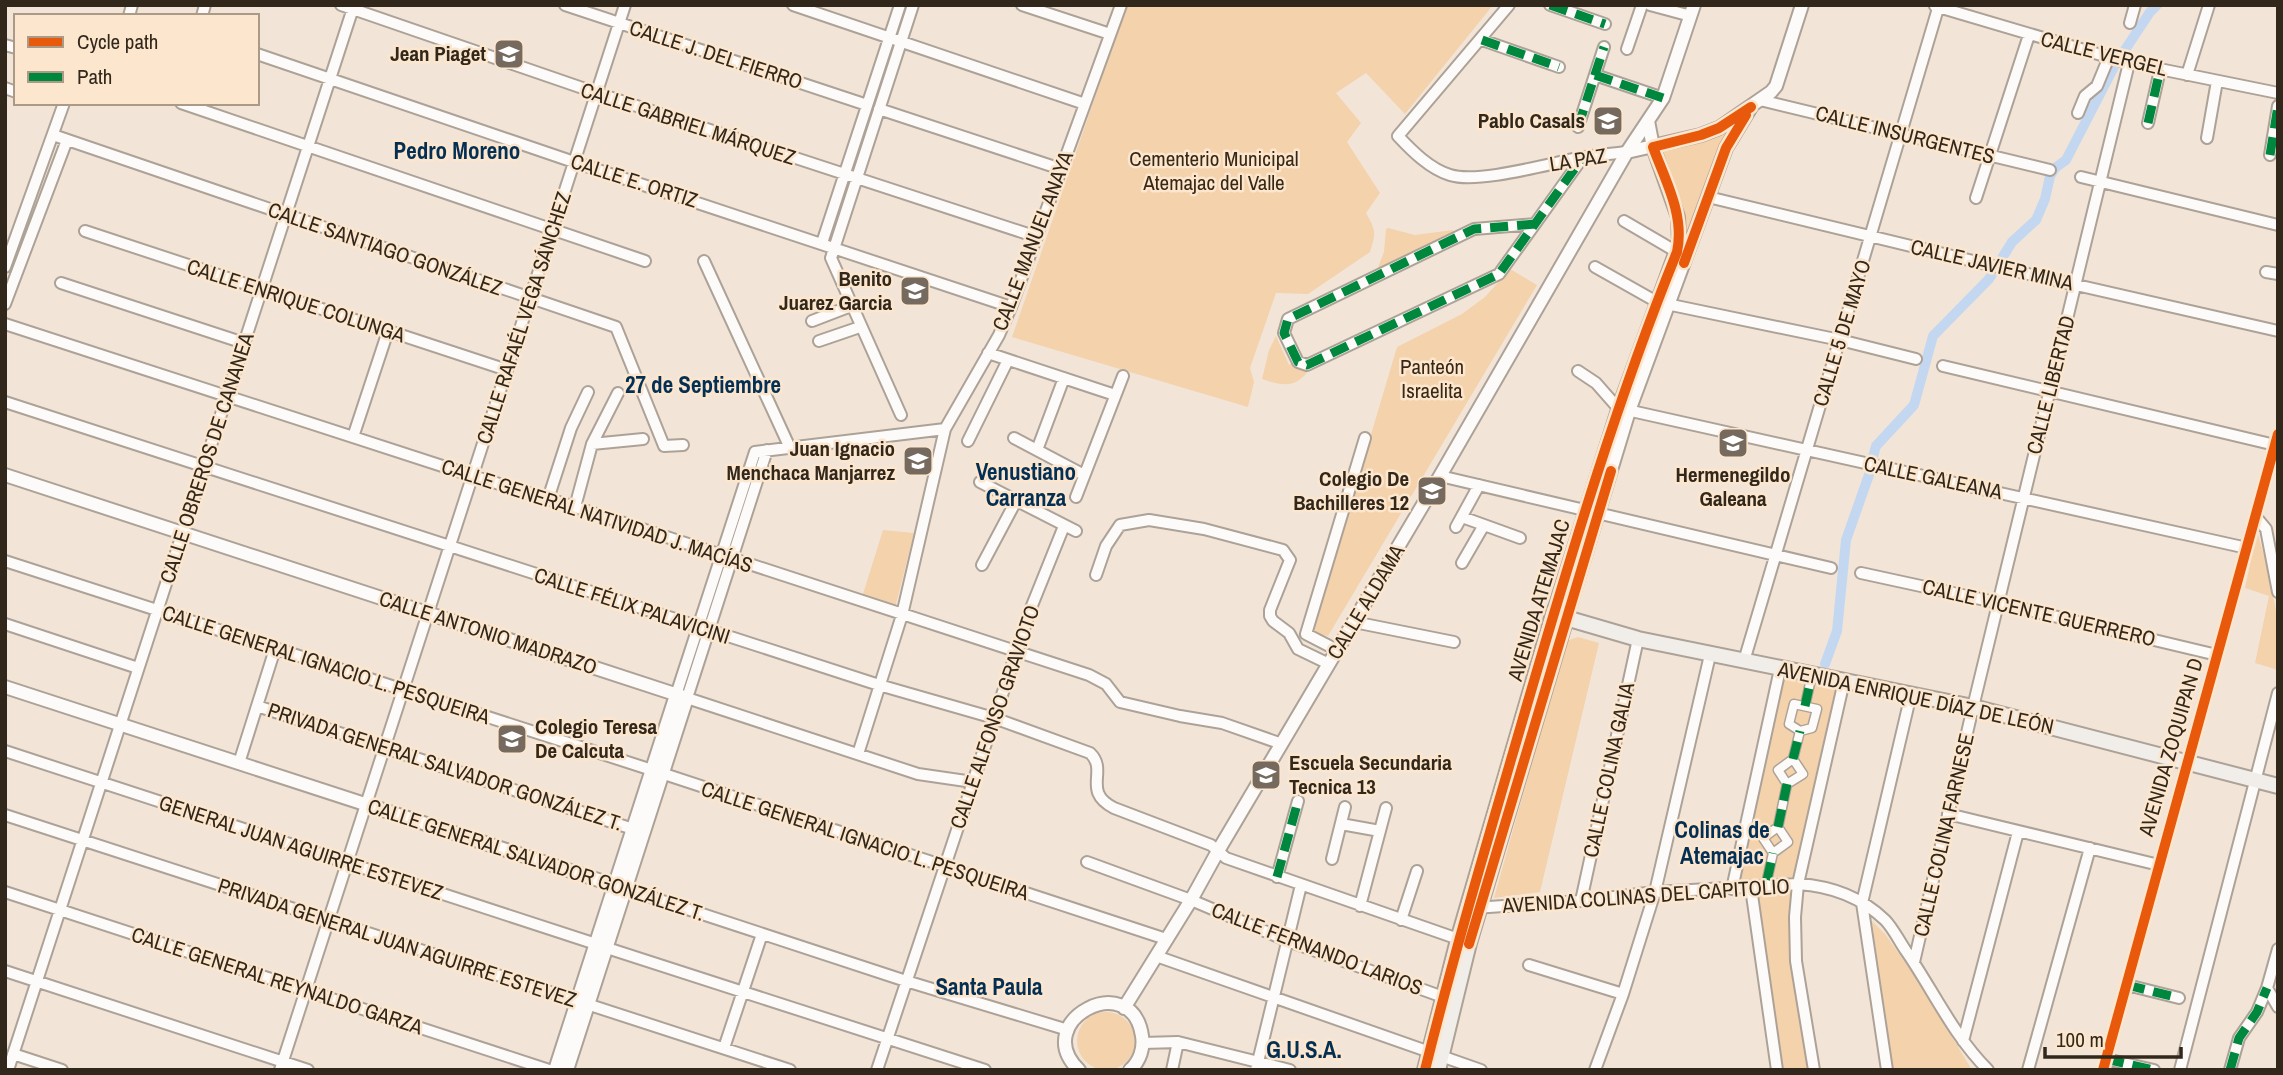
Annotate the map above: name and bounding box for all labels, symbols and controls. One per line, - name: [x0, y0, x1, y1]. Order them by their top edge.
- street label: CALLE J. DEL FIERRO: [626, 13, 806, 96]
- legend: [14, 14, 259, 105]
- street label: CALLE VERGEL: [2038, 24, 2171, 83]
- text: Cycle path: [77, 27, 158, 56]
- school or university icon: Jean Piaget: [492, 37, 526, 71]
- place label: Jean Piaget: [390, 39, 486, 68]
- text: Path: [77, 62, 112, 91]
- street label: CALLE GABRIEL MÁRQUEZ: [577, 75, 800, 172]
- street label: CALLE INSURGENTES: [1812, 98, 1998, 171]
- school or university icon: Pablo Casals: [1591, 104, 1625, 138]
- place label: Pablo Casals: [1478, 106, 1585, 135]
- district label: Pedro Moreno: [394, 135, 520, 166]
- street label: LA PAZ: [1547, 141, 1609, 178]
- park label: Cementerio Municipal Atemajac del Valle: [1129, 144, 1299, 197]
- street label: CALLE E. ORTIZ: [567, 146, 702, 215]
- street label: CALLE MANUEL ANAYA: [985, 146, 1080, 335]
- street label: CALLE RAFAÉL VEGA SÁNCHEZ: [469, 188, 578, 448]
- street label: CALLE SANTIAGO GONZÁLEZ: [264, 195, 507, 302]
- street label: CALLE JAVIER MINA: [1908, 232, 2077, 297]
- street label: CALLE ENRIQUE COLUNGA: [183, 252, 409, 350]
- street label: CALLE 5 DE MAYO: [1805, 256, 1878, 410]
- place label: Benito Juarez Garcia: [779, 264, 892, 317]
- school or university icon: Benito Juarez Garcia: [898, 274, 932, 308]
- street label: CALLE LIBERTAD: [2019, 312, 2082, 457]
- street label: CALLE OBREROS DE CANANEA: [152, 328, 261, 587]
- park label: Panteón Israelita: [1400, 352, 1464, 405]
- district label: 27 de Septiembre: [625, 369, 781, 400]
- school or university icon: Hermenegildo Galeana: [1716, 426, 1750, 460]
- place label: Juan Ignacio Menchaca Manjarrez: [727, 434, 895, 487]
- school or university icon: Juan Ignacio Menchaca Manjarrez: [901, 444, 935, 478]
- street label: CALLE GALEANA: [1861, 449, 2005, 506]
- street label: CALLE GENERAL NATIVIDAD J. MACÍAS: [438, 451, 756, 580]
- district label: Venustiano Carranza: [976, 456, 1076, 513]
- place label: Hermenegildo Galeana: [1676, 460, 1790, 513]
- place label: Colegio De Bachilleres 12: [1293, 464, 1409, 517]
- school or university icon: Colegio De Bachilleres 12: [1415, 474, 1449, 508]
- street label: AVENIDA ATEMAJAC: [1500, 515, 1577, 685]
- street label: CALLE ALDAMA: [1320, 538, 1412, 665]
- street label: CALLE FÉLIX PALAVICINI: [531, 560, 734, 651]
- street label: CALLE VICENTE GUERRERO: [1920, 572, 2158, 653]
- street label: CALLE ANTONIO MADRAZO: [376, 584, 601, 681]
- street label: CALLE GENERAL IGNACIO L. PESQUEIRA: [159, 598, 494, 731]
- street label: CALLE ALFONSO GRAVIOTO: [943, 601, 1046, 833]
- street label: AVENIDA ENRIQUE DÍAZ DE LEÓN: [1775, 654, 2057, 741]
- street label: AVENIDA ZOQUIPAN D: [2131, 654, 2210, 840]
- street label: CALLE COLINA GALIA: [1576, 679, 1641, 860]
- street label: PRIVADA GENERAL SALVADOR GONZÁLEZ T.: [264, 695, 626, 838]
- place label: Colegio Teresa De Calcuta: [535, 712, 658, 765]
- school or university icon: Colegio Teresa De Calcuta: [495, 722, 529, 756]
- street label: CALLE COLINA FARNESE: [1906, 730, 1981, 939]
- place label: Escuela Secundaria Tecnica 13: [1289, 748, 1452, 801]
- school or university icon: Escuela Secundaria Tecnica 13: [1249, 758, 1283, 792]
- street label: CALLE GENERAL IGNACIO L. PESQUEIRA: [698, 774, 1033, 907]
- street label: GENERAL JUAN AGUIRRE ESTEVEZ: [155, 788, 447, 907]
- street label: CALLE GENERAL SALVADOR GONZÁLEZ T.: [364, 791, 708, 928]
- district label: Colinas de Atemajac: [1674, 814, 1770, 871]
- street label: PRIVADA GENERAL JUAN AGUIRRE ESTEVEZ: [214, 871, 580, 1014]
- street label: AVENIDA COLINAS DEL CAPITOLIO: [1500, 871, 1791, 920]
- street label: CALLE FERNANDO LARIOS: [1207, 895, 1427, 1002]
- street label: CALLE GENERAL REYNALDO GARZA: [128, 920, 427, 1042]
- district label: Santa Paula: [936, 971, 1043, 1002]
- scale bar: [2045, 1016, 2182, 1060]
- text: 100 m: [2056, 1025, 2104, 1054]
- district label: G.U.S.A.: [1266, 1034, 1342, 1065]

